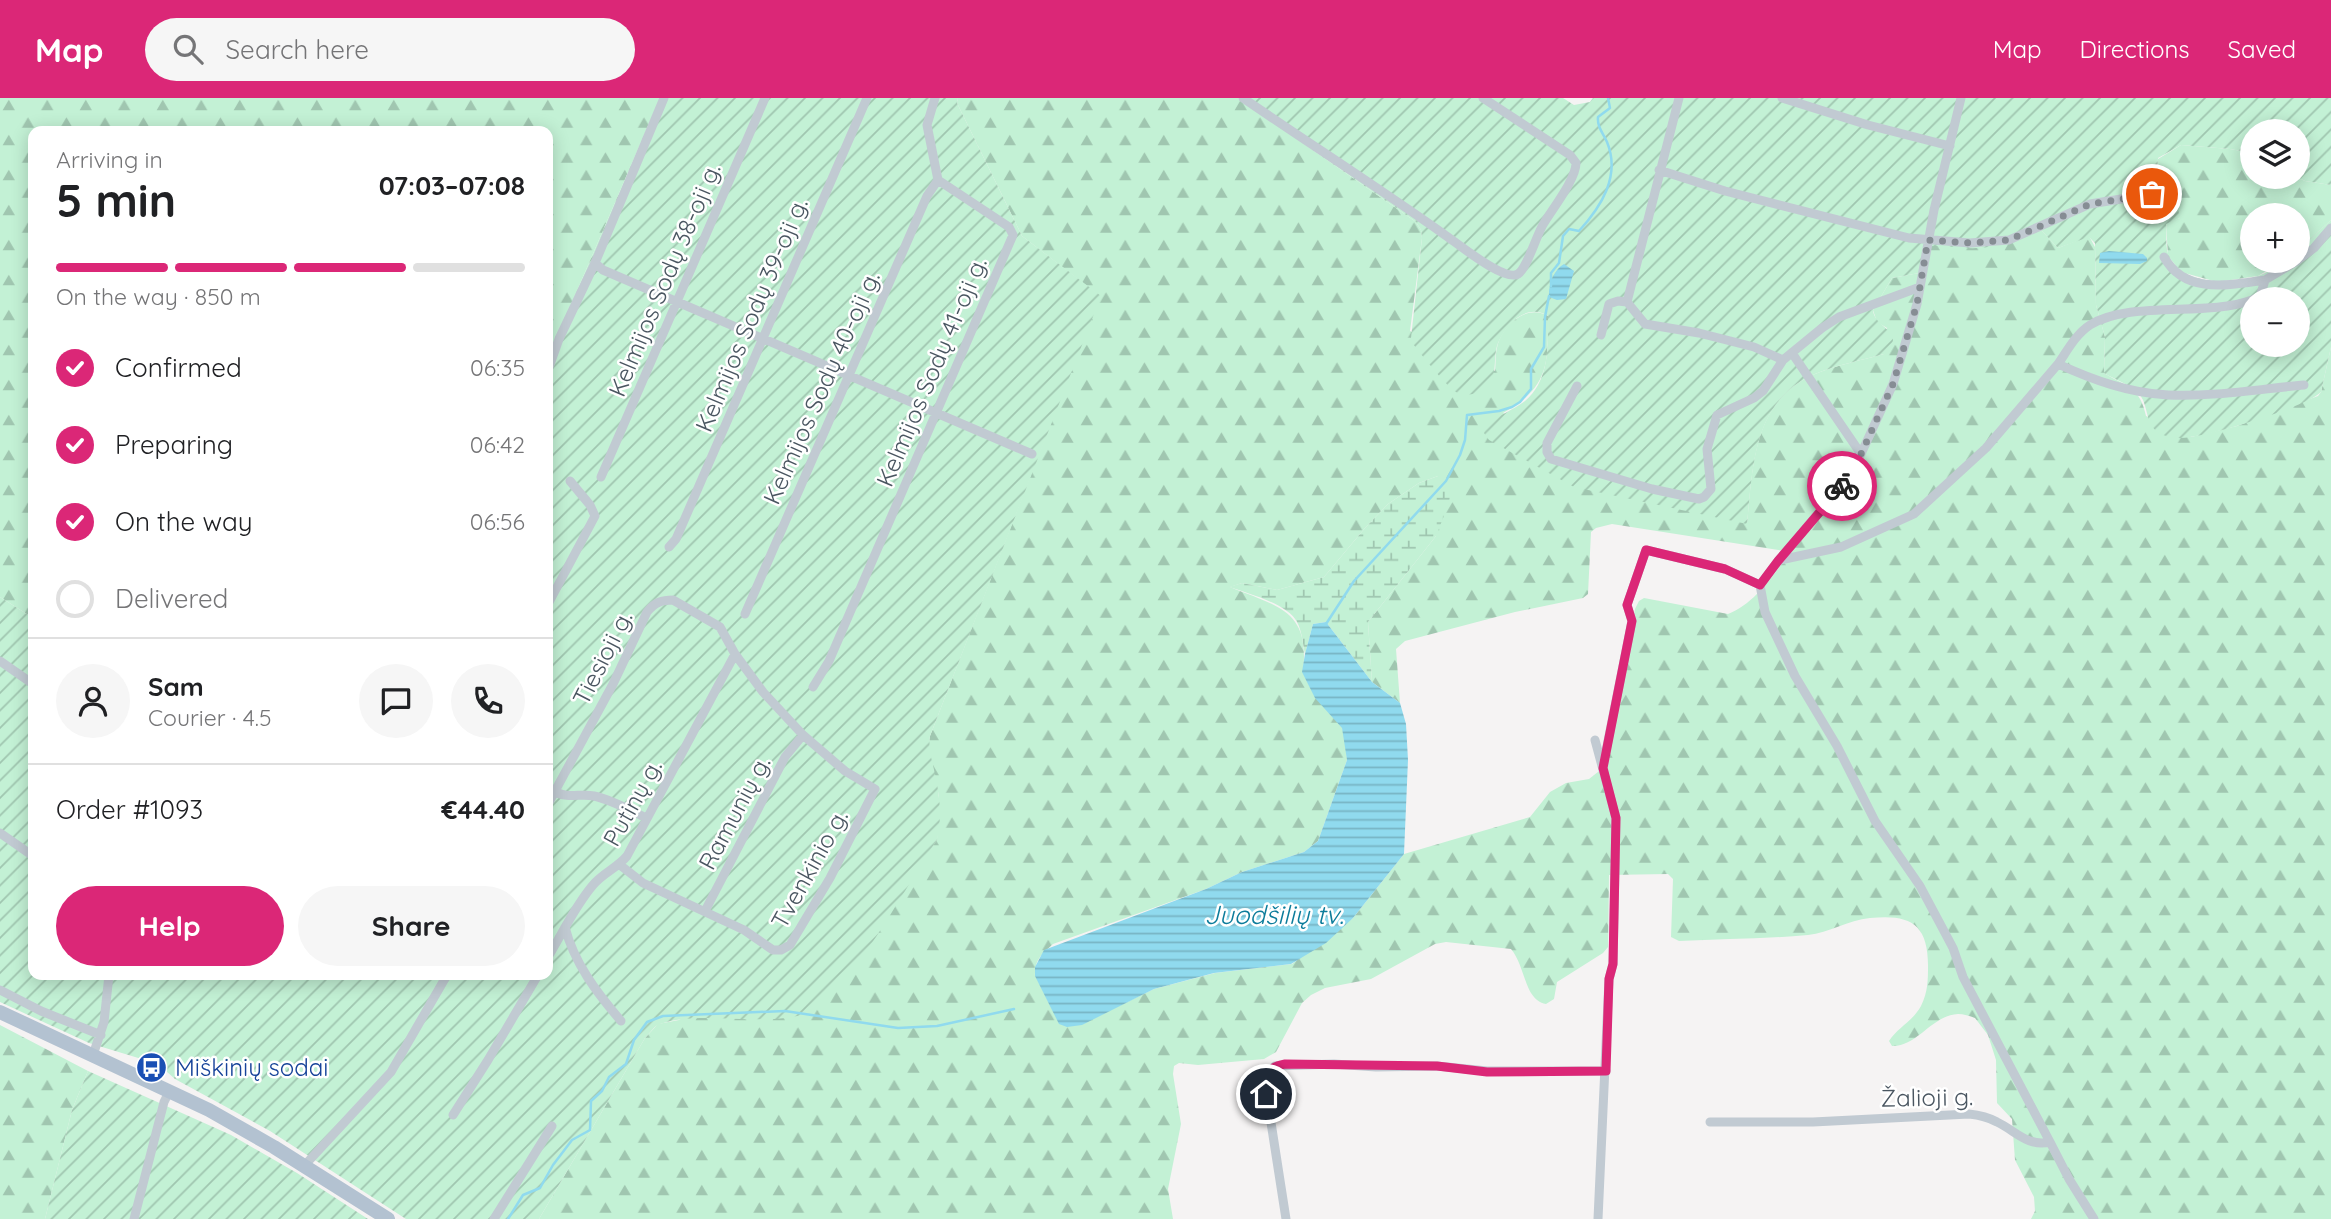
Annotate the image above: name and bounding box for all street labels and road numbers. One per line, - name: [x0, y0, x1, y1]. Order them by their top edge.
- street label: Kelmijos Sodų 38-oji g.: [601, 158, 727, 401]
- street label: Kelmijos Sodų 39-oji g.: [688, 193, 814, 436]
- street label: Kelmijos Sodų 41-oji g.: [869, 252, 993, 491]
- street label: Kelmijos Sodų 40-oji g.: [756, 266, 886, 509]
- street label: Tiesioji g.: [566, 605, 639, 710]
- street label: Ramunių g.: [692, 750, 777, 875]
- street label: Putinų g.: [596, 754, 668, 851]
- street label: Tvenkinio g.: [764, 804, 854, 933]
- street label: Žalioji g.: [1880, 1081, 1974, 1113]

